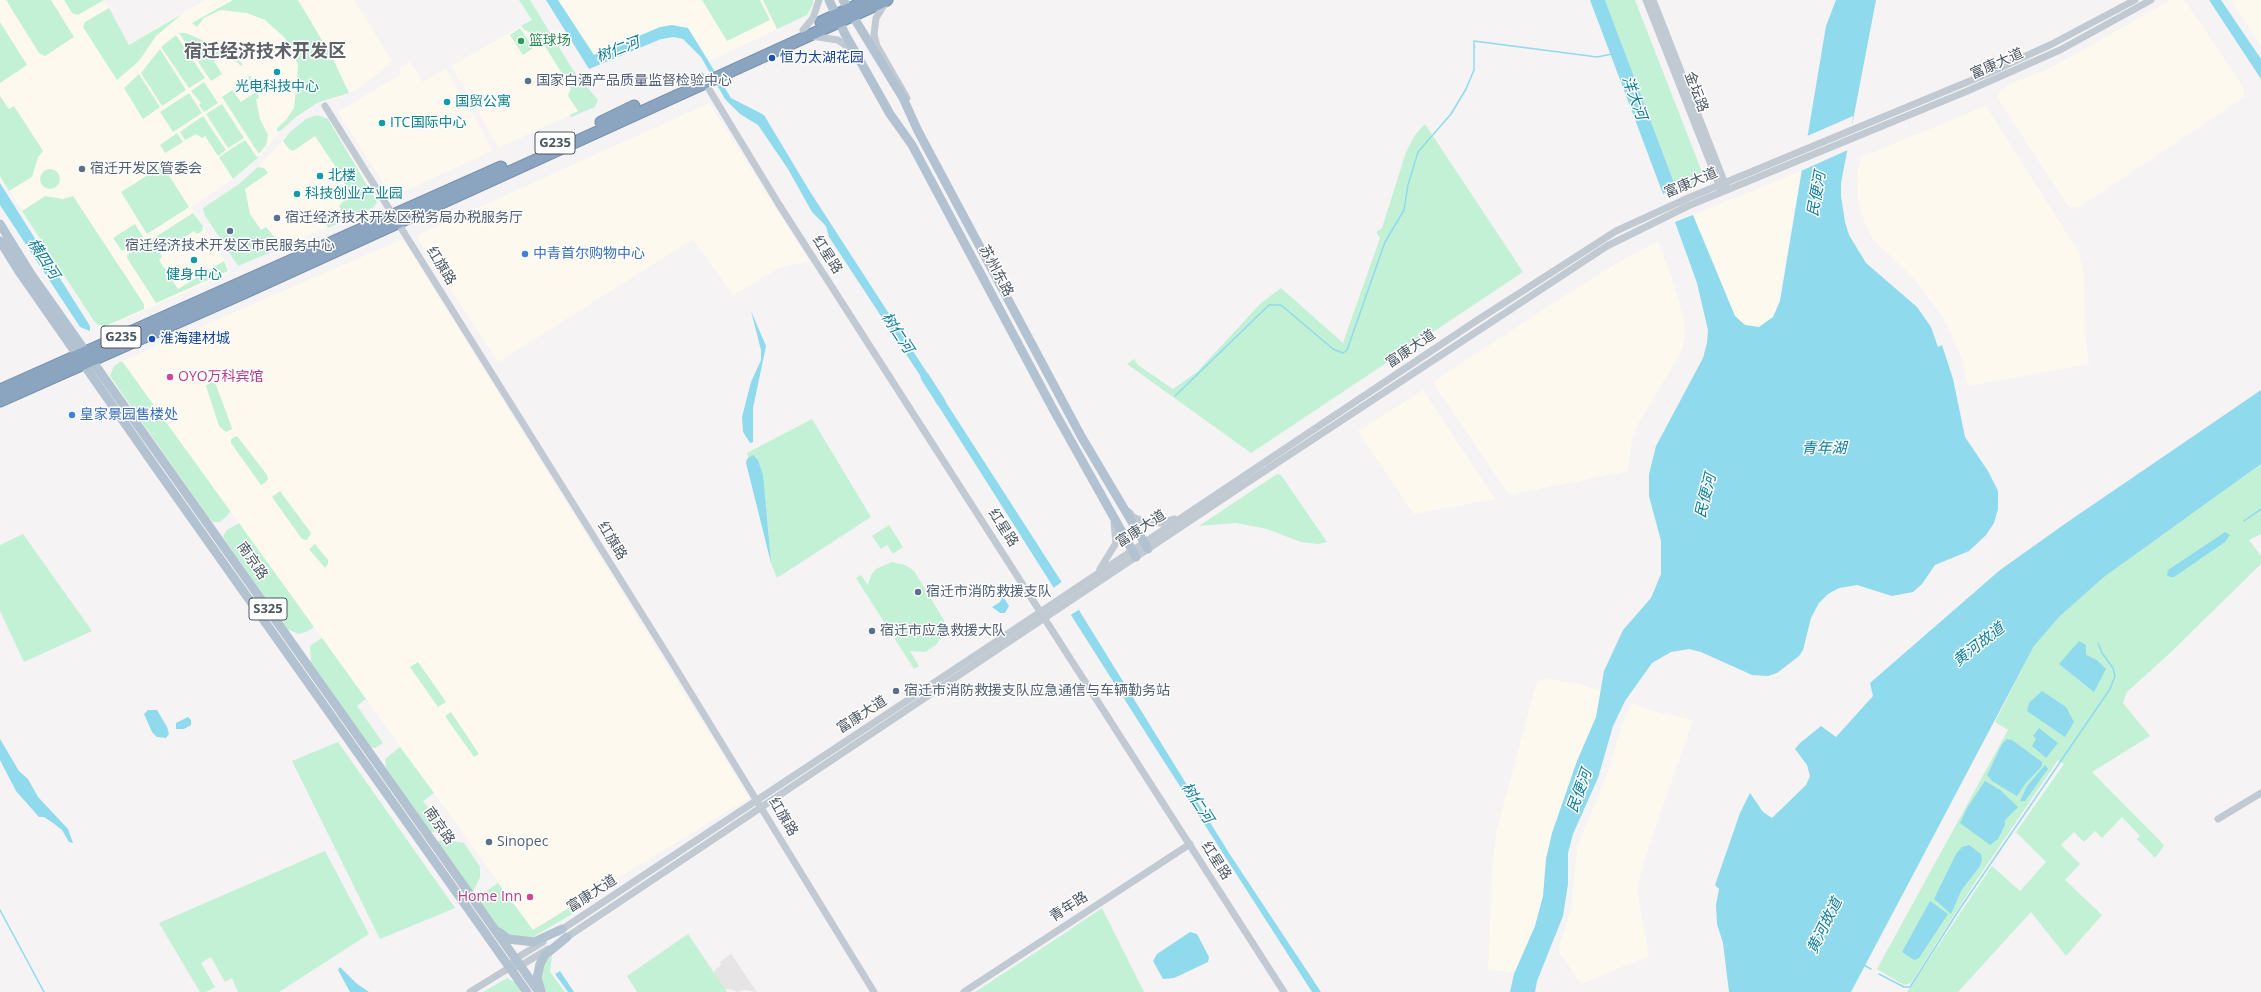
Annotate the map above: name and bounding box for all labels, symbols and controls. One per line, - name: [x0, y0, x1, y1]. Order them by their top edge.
- place label: 篮球场: [529, 33, 571, 49]
- water label: 树仁河: [594, 34, 642, 66]
- marker: 篮球场: [516, 36, 526, 46]
- district label: 宿迁经济技术开发区: [184, 41, 346, 63]
- street label: 富康大道: [1968, 45, 2026, 83]
- place label: 恒力太湖花园: [780, 50, 864, 66]
- marker: 恒力太湖花园: [767, 53, 777, 63]
- marker: 光电科技中心: [272, 67, 282, 77]
- street label: 金坛路: [1681, 69, 1711, 115]
- place label: 国家白酒产品质量监督检验中心: [536, 73, 732, 89]
- water label: 洋大河: [1618, 74, 1650, 122]
- marker: 国家白酒产品质量监督检验中心: [523, 76, 533, 86]
- place label: 光电科技中心: [235, 79, 319, 95]
- place label: 国贸公寓: [455, 94, 511, 110]
- marker: 国贸公寓: [442, 97, 452, 107]
- place label: ITC国际中心: [390, 115, 466, 131]
- marker: ITC国际中心: [377, 118, 387, 128]
- road number: G235: [535, 132, 575, 154]
- place label: 宿迁开发区管委会: [90, 161, 202, 177]
- marker: 宿迁开发区管委会: [77, 164, 87, 174]
- street label: 富康大道: [1662, 164, 1720, 202]
- place label: 北楼: [328, 168, 356, 184]
- water label: 民便河: [1804, 170, 1830, 218]
- marker: 北楼: [315, 171, 325, 181]
- place label: 科技创业产业园: [305, 186, 403, 202]
- marker: 科技创业产业园: [292, 189, 302, 199]
- place label: 宿迁经济技术开发区税务局办税服务厅: [285, 210, 523, 226]
- marker: 宿迁经济技术开发区税务局办税服务厅: [272, 213, 282, 223]
- marker: 宿迁经济技术开发区市民服务中心: [225, 226, 235, 236]
- street label: 红星路: [809, 233, 845, 277]
- water label: 横四河: [23, 235, 63, 283]
- place label: 宿迁经济技术开发区市民服务中心: [125, 238, 335, 254]
- street label: 苏州东路: [975, 242, 1017, 300]
- street label: 红旗路: [423, 244, 459, 288]
- place label: 中青首尔购物中心: [533, 246, 645, 262]
- marker: 中青首尔购物中心: [520, 249, 530, 259]
- marker: 健身中心: [189, 255, 199, 265]
- place label: 健身中心: [166, 267, 222, 283]
- water label: 树仁河: [877, 309, 917, 357]
- road number: G235: [101, 326, 141, 348]
- street label: 富康大道: [1383, 326, 1439, 372]
- place label: 淮海建材城: [160, 331, 230, 347]
- marker: 淮海建材城: [147, 334, 157, 344]
- place label: OYO万科宾馆: [178, 369, 264, 385]
- marker: OYO万科宾馆: [165, 372, 175, 382]
- place label: 皇家景园售楼处: [80, 407, 178, 423]
- marker: 皇家景园售楼处: [67, 410, 77, 420]
- water label: 青年湖: [1802, 440, 1846, 458]
- water label: 民便河: [1692, 472, 1720, 520]
- street label: 红星路: [985, 506, 1021, 550]
- street label: 富康大道: [1113, 507, 1169, 551]
- street label: 红旗路: [594, 519, 630, 563]
- street label: 南京路: [233, 539, 271, 583]
- place label: 宿迁市消防救援支队: [926, 584, 1052, 600]
- marker: 宿迁市消防救援支队: [913, 587, 923, 597]
- road number: S325: [249, 598, 287, 620]
- water label: 黄河故道: [1950, 619, 2008, 671]
- place label: 宿迁市应急救援大队: [880, 623, 1006, 639]
- marker: 宿迁市应急救援大队: [867, 626, 877, 636]
- place label: 宿迁市消防救援支队应急通信与车辆勤务站: [904, 683, 1170, 699]
- marker: 宿迁市消防救援支队应急通信与车辆勤务站: [891, 686, 901, 696]
- street label: 富康大道: [834, 693, 890, 737]
- water label: 民便河: [1564, 767, 1596, 815]
- water label: 树仁河: [1177, 779, 1217, 827]
- street label: 红旗路: [765, 795, 801, 839]
- street label: 南京路: [420, 804, 458, 848]
- place label: Sinopec: [497, 834, 548, 850]
- marker: Sinopec: [484, 837, 494, 847]
- street label: 红星路: [1198, 839, 1234, 883]
- street label: 富康大道: [564, 872, 620, 916]
- place label: Home Inn: [458, 889, 522, 905]
- street label: 青年路: [1047, 889, 1091, 925]
- marker: Home Inn: [525, 892, 535, 902]
- water label: 黄河故道: [1804, 895, 1846, 957]

